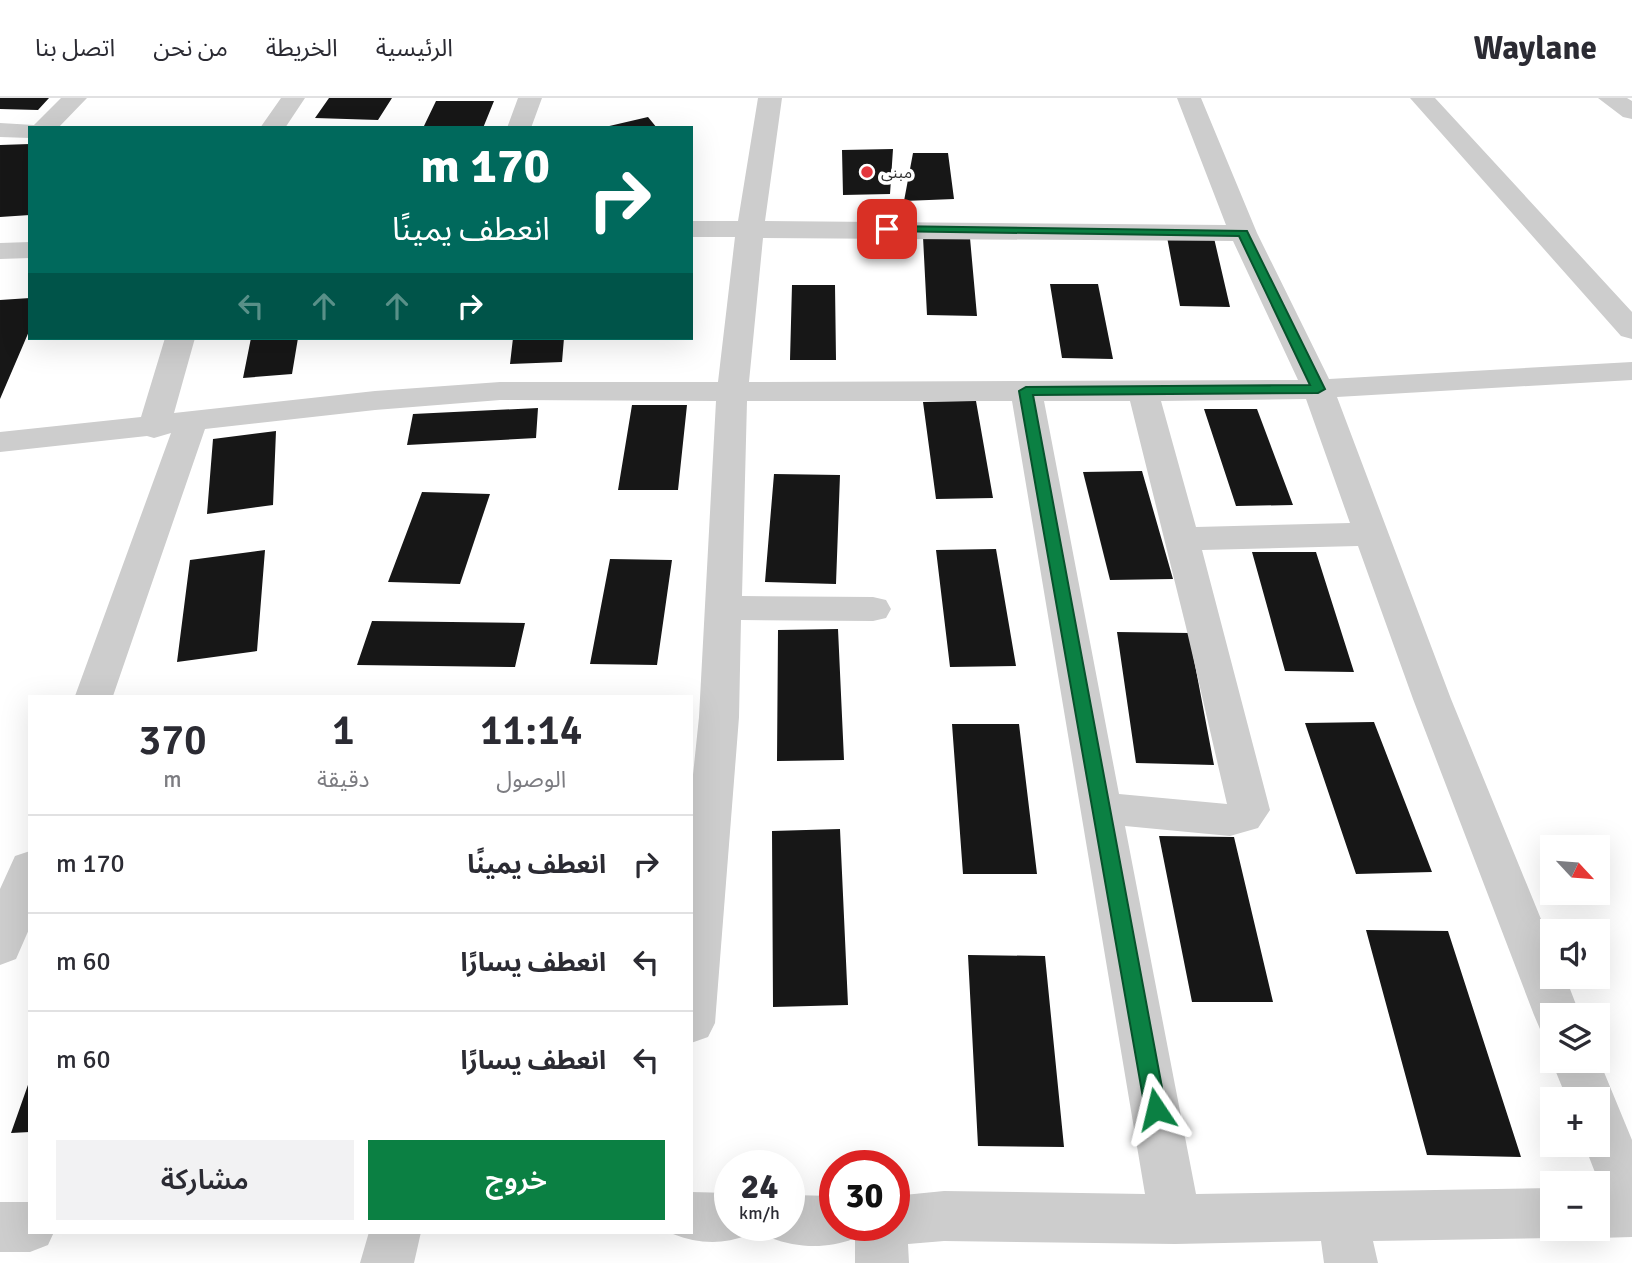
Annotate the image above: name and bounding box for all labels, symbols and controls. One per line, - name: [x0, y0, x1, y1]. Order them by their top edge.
- text: Waylane: [1473, 28, 1597, 69]
- text: اتصل بنا: [35, 33, 115, 63]
- text: من نحن: [153, 33, 228, 63]
- text: الخريطة: [266, 33, 338, 63]
- text: الرئيسية: [376, 33, 453, 63]
- text: 170 m: [420, 136, 550, 196]
- icon: right: [574, 154, 665, 245]
- place label: مبنى: [881, 163, 912, 183]
- marker: مبنى: [859, 164, 875, 180]
- pin: [857, 199, 917, 259]
- text: انعطف يمينًا: [392, 210, 550, 249]
- icon: arrive: [868, 210, 906, 248]
- icon: left: [232, 287, 270, 325]
- icon: ahead: [305, 287, 343, 325]
- icon: ahead: [378, 287, 416, 325]
- icon: right: [451, 287, 489, 325]
- text: 1: [332, 705, 355, 756]
- text: 11:14: [480, 705, 583, 756]
- text: 370: [139, 715, 207, 766]
- text: m: [163, 765, 182, 794]
- text: دقيقة: [317, 765, 369, 794]
- text: الوصول: [496, 765, 566, 794]
- north arrow: [1540, 835, 1610, 905]
- map controls: [1540, 835, 1610, 1241]
- icon: right: [627, 845, 665, 883]
- text: 170 m: [56, 848, 125, 880]
- text: انعطف يمينًا: [467, 849, 606, 881]
- button: sound: [1540, 919, 1610, 989]
- icon: left: [627, 943, 665, 981]
- text: 60 m: [56, 946, 111, 978]
- text: انعطف يسارًا: [461, 947, 606, 979]
- button: layers: [1540, 1003, 1610, 1073]
- icon: left: [627, 1041, 665, 1079]
- text: 60 m: [56, 1044, 111, 1076]
- text: انعطف يسارًا: [461, 1045, 606, 1077]
- position arrow: [1119, 1072, 1193, 1146]
- button: +: [1540, 1087, 1610, 1157]
- button: مشاركة: [56, 1140, 354, 1220]
- button: خروج: [368, 1140, 665, 1220]
- speed limit sign: 30: [819, 1150, 910, 1241]
- text: 24: [741, 1165, 778, 1208]
- button: −: [1540, 1171, 1610, 1241]
- text: km/h: [739, 1202, 780, 1224]

